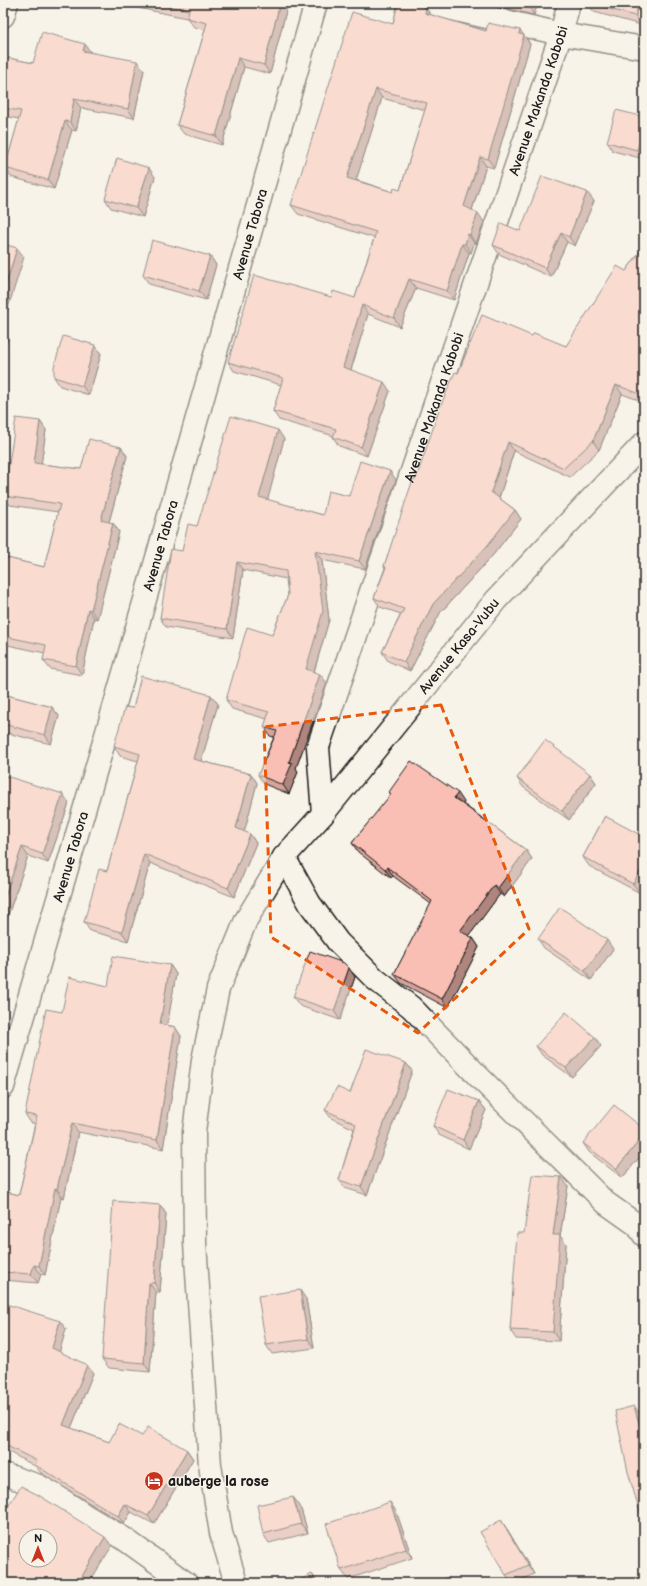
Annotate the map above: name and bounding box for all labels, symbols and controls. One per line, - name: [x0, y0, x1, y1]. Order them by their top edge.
- street label: Avenue Makanda Kabobi: [505, 24, 572, 178]
- street label: Avenue Tabora: [229, 187, 271, 282]
- street label: Avenue Makanda Kabobi: [401, 331, 468, 485]
- street label: Avenue Tabora: [140, 498, 182, 593]
- street label: Avenue Kasa-Vubu: [415, 595, 503, 698]
- street label: Avenue Tabora: [50, 809, 92, 904]
- hotel icon: auberge la rose: [143, 1470, 165, 1492]
- place label: auberge la rose: [168, 1473, 269, 1490]
- north arrow: [18, 1528, 58, 1568]
- text: N: [34, 1532, 42, 1545]

